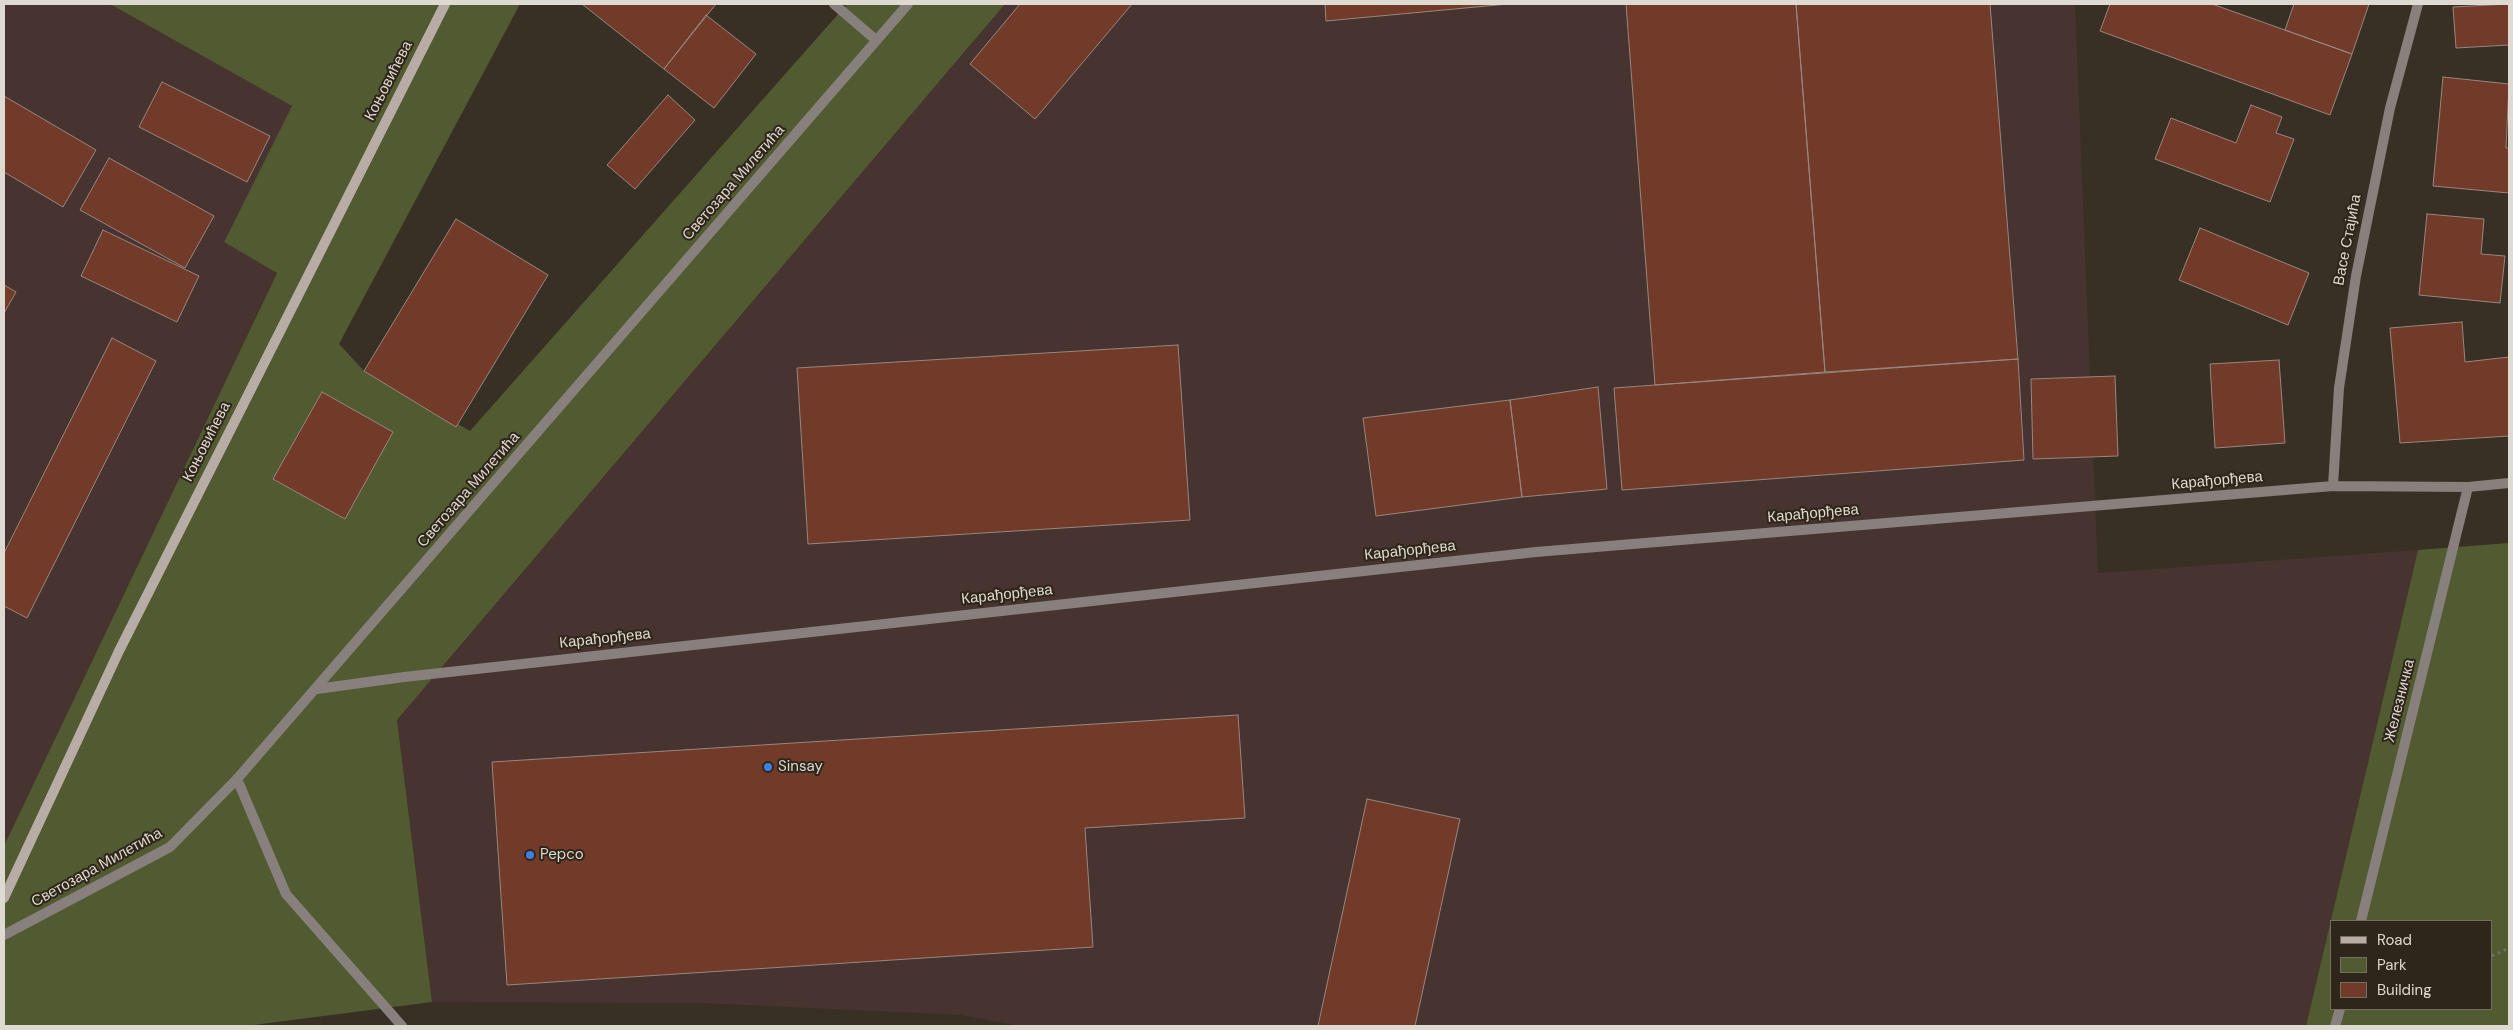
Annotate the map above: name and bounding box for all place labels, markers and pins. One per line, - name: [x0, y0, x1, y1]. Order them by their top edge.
- place label: Sinsay: [778, 758, 823, 776]
- marker: Sinsay: [762, 761, 774, 773]
- place label: Pepco: [540, 846, 584, 864]
- marker: Pepco: [524, 849, 536, 861]

